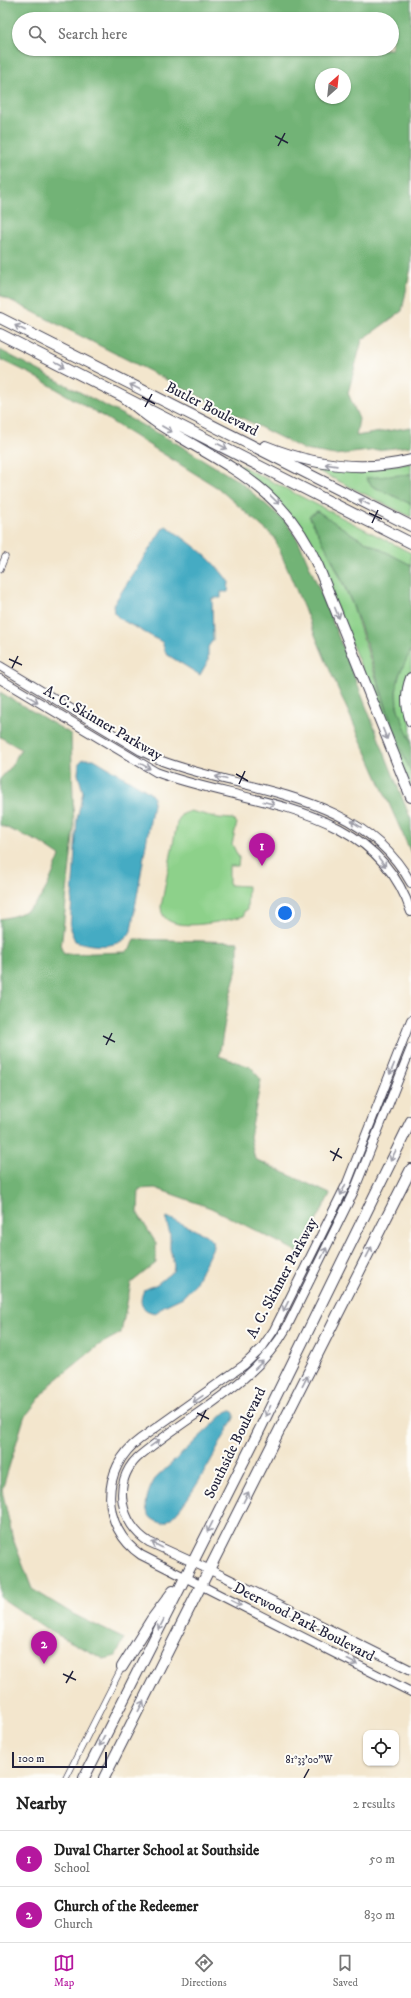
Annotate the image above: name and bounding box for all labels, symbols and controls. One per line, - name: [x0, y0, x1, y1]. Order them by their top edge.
- search box: [12, 12, 399, 56]
- icon: search: [26, 23, 48, 45]
- text: Search here: [58, 25, 127, 44]
- north arrow: [315, 68, 351, 104]
- one-way arrow: [14, 323, 26, 331]
- one-way arrow: [54, 361, 66, 369]
- street label: Butler Boulevard: [162, 377, 262, 441]
- one-way arrow: [130, 382, 142, 390]
- one-way arrow: [161, 425, 173, 433]
- one-way arrow: [215, 443, 227, 451]
- one-way arrow: [325, 461, 338, 469]
- one-way arrow: [270, 495, 280, 505]
- one-way arrow: [358, 498, 370, 506]
- one-way arrow: [334, 606, 342, 618]
- street label: A. C. Skinner Parkway: [40, 681, 167, 765]
- one-way arrow: [27, 695, 38, 703]
- one-way arrow: [382, 727, 390, 739]
- one-way arrow: [139, 763, 151, 770]
- one-way arrow: [214, 774, 227, 782]
- one-way arrow: [262, 800, 275, 808]
- one-way arrow: [351, 820, 362, 828]
- pin: 1: [249, 833, 275, 866]
- one-way arrow: [378, 857, 386, 868]
- your location: [275, 903, 295, 923]
- one-way arrow: [387, 1063, 395, 1075]
- one-way arrow: [389, 1149, 397, 1161]
- one-way arrow: [339, 1184, 347, 1196]
- street label: A. C. Skinner Parkway: [242, 1214, 322, 1342]
- one-way arrow: [321, 1247, 328, 1259]
- one-way arrow: [366, 1247, 373, 1259]
- one-way arrow: [281, 1300, 289, 1312]
- one-way arrow: [254, 1360, 264, 1370]
- one-way arrow: [302, 1375, 309, 1387]
- street label: Southside Boulevard: [200, 1384, 270, 1502]
- one-way arrow: [192, 1395, 203, 1403]
- one-way arrow: [264, 1404, 271, 1416]
- one-way arrow: [150, 1439, 161, 1447]
- one-way arrow: [243, 1491, 250, 1503]
- one-way arrow: [206, 1521, 213, 1533]
- one-way arrow: [152, 1541, 164, 1549]
- street label: Deerwood Park Boulevard: [230, 1578, 378, 1666]
- one-way arrow: [230, 1600, 242, 1608]
- one-way arrow: [157, 1618, 164, 1630]
- pin: 2: [31, 1631, 57, 1664]
- one-way arrow: [346, 1659, 358, 1666]
- one-way arrow: [138, 1700, 145, 1712]
- map controls: [363, 1730, 399, 1766]
- button: locate: [363, 1730, 399, 1766]
- one-way arrow: [98, 1735, 106, 1747]
- scale bar: [12, 1750, 107, 1769]
- text: 100 m: [18, 1752, 44, 1766]
- text: 81°33'00"W: [286, 1754, 333, 1766]
- text: Nearby: [16, 1793, 66, 1815]
- text: 2 results: [353, 1796, 395, 1812]
- text: Duval Charter School at Southside: [54, 1841, 259, 1860]
- text: 1: [27, 1851, 31, 1867]
- text: 50 m: [369, 1851, 395, 1867]
- text: School: [54, 1860, 90, 1876]
- text: Church of the Redeemer: [54, 1897, 198, 1916]
- text: 2: [26, 1907, 32, 1923]
- text: 830 m: [364, 1907, 395, 1923]
- text: Church: [54, 1916, 93, 1932]
- tab: Map: [53, 1952, 75, 1990]
- tab: Directions: [181, 1952, 227, 1990]
- tab: Saved: [333, 1952, 358, 1990]

